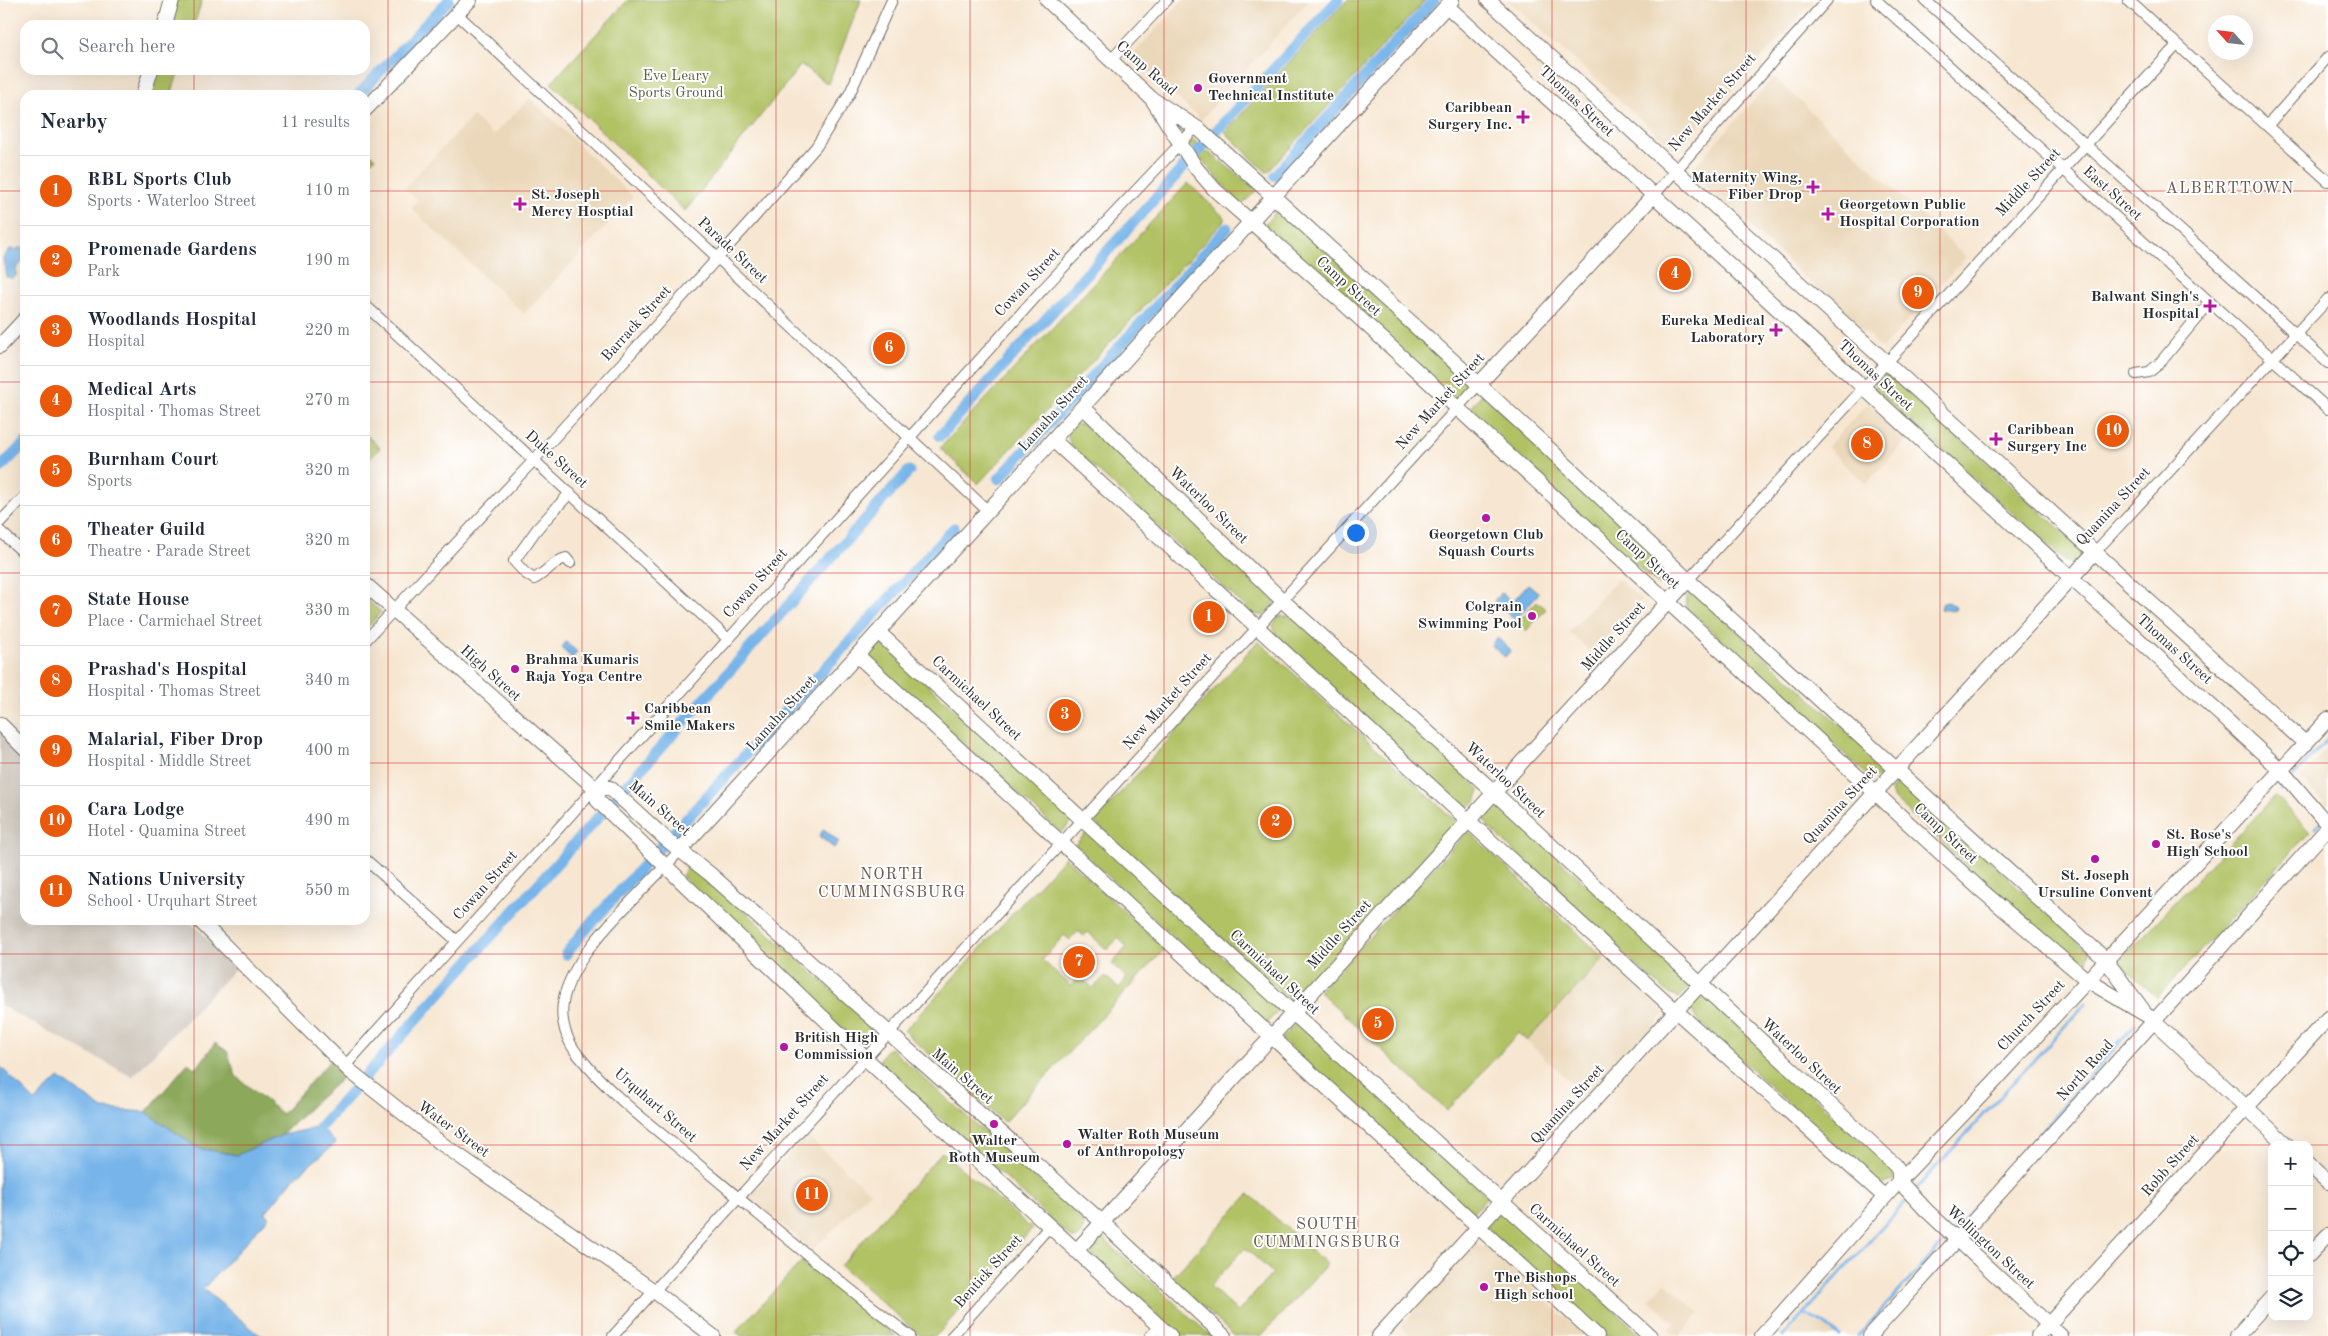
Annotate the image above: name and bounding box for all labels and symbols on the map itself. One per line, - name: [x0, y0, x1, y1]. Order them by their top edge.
- north arrow: [2208, 15, 2253, 60]
- street label: Camp Road: [1113, 39, 1179, 99]
- street label: New Market Street: [1667, 51, 1759, 155]
- street label: Thomas Street: [1536, 64, 1616, 140]
- park label: Eve Leary Sports Ground: [629, 69, 724, 101]
- place label: Government Technical Institute: [1208, 72, 1334, 104]
- marker: Government Technical Institute: [1192, 82, 1204, 94]
- place label: Caribbean Surgery Inc.: [1428, 101, 1512, 133]
- marker: Caribbean Surgery Inc.: [1516, 110, 1530, 124]
- street label: Middle Street: [1994, 146, 2064, 220]
- street label: East Street: [2080, 164, 2144, 224]
- place label: Maternity Wing, Fiber Drop: [1691, 171, 1802, 203]
- marker: Maternity Wing, Fiber Drop: [1806, 180, 1820, 194]
- district label: ALBERTTOWN: [2166, 181, 2294, 197]
- place label: St. Joseph Mercy Hosptial: [531, 188, 634, 220]
- marker: St. Joseph Mercy Hosptial: [513, 197, 527, 211]
- place label: Georgetown Public Hospital Corporation: [1839, 198, 1980, 230]
- marker: Georgetown Public Hospital Corporation: [1821, 207, 1835, 221]
- street label: Parade Street: [694, 215, 770, 287]
- street label: Cowan Street: [993, 246, 1063, 320]
- street label: Camp Street: [1313, 254, 1383, 320]
- pin: 4: [1659, 255, 1691, 293]
- pin: 9: [1902, 274, 1934, 312]
- street label: Barrack Street: [599, 283, 675, 365]
- place label: Balwant Singh's Hospital: [2091, 290, 2199, 322]
- marker: Balwant Singh's Hospital: [2203, 299, 2217, 313]
- place label: Eureka Medical Laboratory: [1660, 314, 1765, 346]
- marker: Eureka Medical Laboratory: [1769, 323, 1783, 337]
- pin: 6: [873, 329, 905, 367]
- street label: Thomas Street: [1835, 338, 1915, 414]
- street label: New Market Street: [1394, 351, 1488, 453]
- street label: Lamaha Street: [1016, 373, 1092, 455]
- pin: 10: [2097, 412, 2129, 450]
- place label: Caribbean Surgery Inc: [2007, 423, 2087, 455]
- pin: 8: [1851, 425, 1883, 463]
- street label: Duke Street: [522, 428, 590, 492]
- marker: Caribbean Surgery Inc: [1989, 432, 2003, 446]
- street label: Waterloo Street: [1166, 465, 1250, 547]
- street label: Quamina Street: [2074, 465, 2154, 549]
- marker: Georgetown Club Squash Courts: [1480, 512, 1492, 524]
- your location: [1343, 520, 1369, 546]
- street label: Camp Street: [1612, 527, 1682, 593]
- place label: Georgetown Club Squash Courts: [1429, 528, 1544, 560]
- street label: Cowan Street: [721, 546, 791, 622]
- pin: 1: [1193, 598, 1225, 636]
- place label: Colgrain Swimming Pool: [1418, 600, 1522, 632]
- street label: Middle Street: [1579, 600, 1649, 674]
- marker: Colgrain Swimming Pool: [1526, 610, 1538, 622]
- street label: Thomas Street: [2133, 612, 2215, 688]
- street label: High Street: [457, 643, 523, 705]
- street label: New Market Street: [1121, 651, 1215, 753]
- place label: Brahma Kumaris Raja Yoga Centre: [525, 653, 642, 685]
- street label: Carmichael Street: [928, 654, 1024, 744]
- marker: Brahma Kumaris Raja Yoga Centre: [509, 663, 521, 675]
- street label: Lamaha Street: [744, 673, 820, 755]
- pin: 3: [1049, 696, 1081, 734]
- place label: Caribbean Smile Makers: [644, 702, 735, 734]
- marker: Caribbean Smile Makers: [626, 711, 640, 725]
- street label: Waterloo Street: [1462, 740, 1548, 822]
- street label: Quamina Street: [1801, 764, 1881, 848]
- street label: Main Street: [625, 778, 693, 840]
- street label: Camp Street: [1910, 801, 1980, 867]
- pin: 2: [1260, 803, 1292, 841]
- place label: St. Rose's High School: [2166, 828, 2249, 860]
- marker: St. Rose's High School: [2150, 838, 2162, 850]
- street label: Cowan Street: [451, 848, 521, 924]
- marker: St. Joseph Ursuline Convent: [2089, 853, 2101, 865]
- district label: NORTH CUMMINGSBURG: [818, 867, 966, 901]
- place label: St. Joseph Ursuline Convent: [2037, 869, 2153, 901]
- street label: Middle Street: [1305, 898, 1375, 972]
- street label: Carmichael Street: [1226, 928, 1322, 1018]
- pin: 7: [1063, 943, 1095, 981]
- street label: Church Street: [1995, 978, 2069, 1054]
- pin: 5: [1362, 1005, 1394, 1043]
- street label: Waterloo Street: [1758, 1016, 1844, 1098]
- place label: British High Commission: [794, 1031, 878, 1063]
- street label: North Road: [2055, 1038, 2117, 1104]
- marker: British High Commission: [778, 1041, 790, 1053]
- street label: Main Street: [928, 1046, 996, 1108]
- street label: Quamina Street: [1529, 1062, 1607, 1148]
- street label: Urquhart Street: [611, 1066, 699, 1146]
- street label: New Market Street: [738, 1072, 832, 1174]
- street label: Water Street: [414, 1099, 492, 1161]
- marker: Walter Roth Museum: [988, 1118, 1000, 1130]
- place label: Walter Roth Museum of Anthropology: [1077, 1128, 1219, 1160]
- street label: Robb Street: [2139, 1132, 2203, 1200]
- place label: Walter Roth Museum: [948, 1134, 1040, 1166]
- marker: Walter Roth Museum of Anthropology: [1061, 1138, 1073, 1150]
- pin: 11: [796, 1176, 828, 1214]
- street label: Carmichael Street: [1526, 1201, 1622, 1291]
- street label: Wellington Street: [1943, 1203, 2037, 1293]
- district label: SOUTH CUMMINGSBURG: [1253, 1217, 1401, 1251]
- street label: Bentick Street: [952, 1232, 1026, 1312]
- place label: The Bishops High school: [1494, 1271, 1577, 1303]
- marker: The Bishops High school: [1478, 1281, 1490, 1293]

